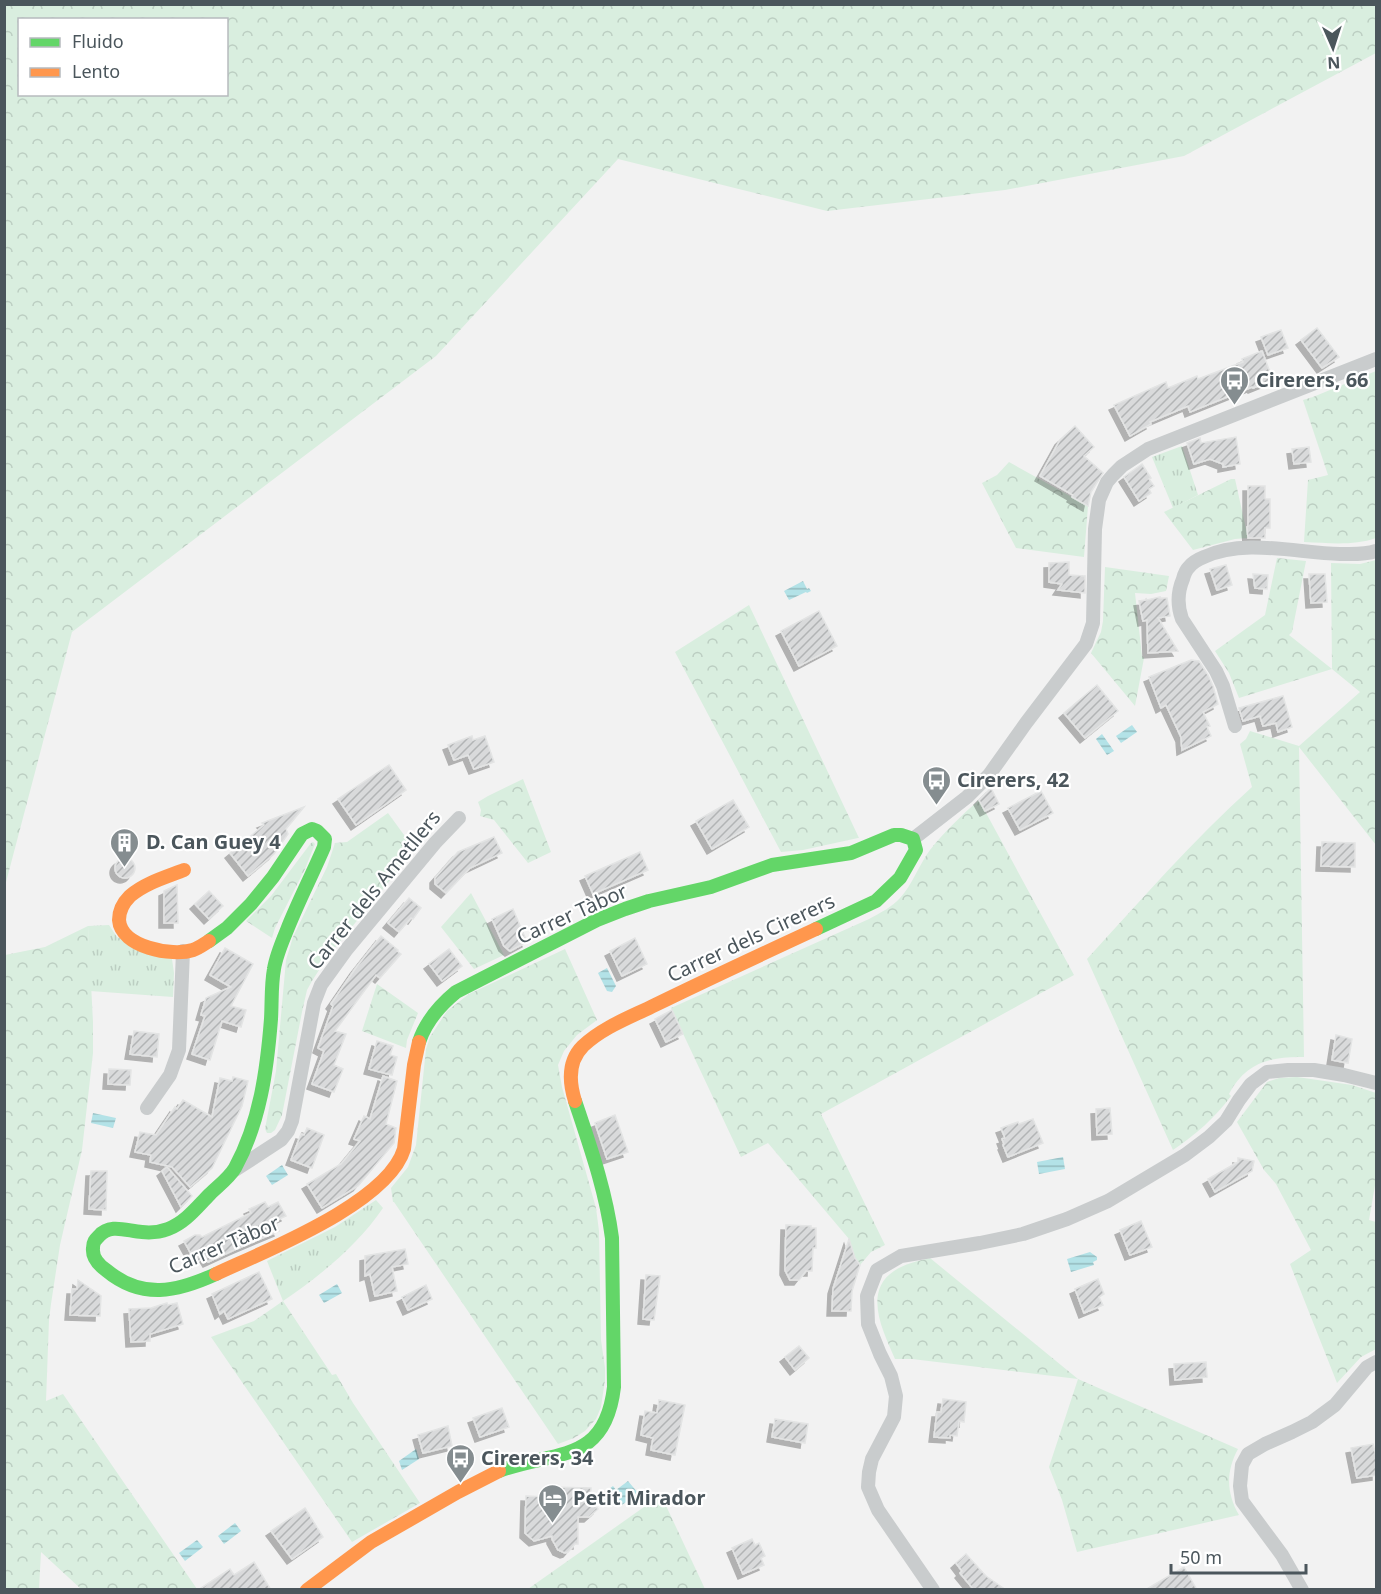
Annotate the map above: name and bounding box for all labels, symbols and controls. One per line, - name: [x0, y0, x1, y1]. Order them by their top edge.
- legend: [18, 18, 228, 96]
- north arrow: [1303, 18, 1363, 78]
- text: Fluido: [72, 29, 124, 53]
- text: N: [1327, 52, 1341, 74]
- text: Lento: [72, 59, 120, 83]
- bus stop icon: Cirerers, 66: [1219, 364, 1251, 406]
- place label: Cirerers, 66: [1256, 366, 1369, 393]
- bus stop icon: Cirerers, 42: [920, 764, 952, 806]
- place label: Cirerers, 42: [957, 766, 1070, 793]
- street label: Carrer dels Ametllers: [301, 804, 446, 975]
- building icon: D. Can Guey 4: [109, 826, 141, 868]
- place label: D. Can Guey 4: [146, 828, 281, 855]
- street label: Carrer Tàbor: [512, 877, 631, 950]
- street label: Carrer dels Cirerers: [663, 887, 839, 988]
- street label: Carrer Tàbor: [164, 1209, 284, 1280]
- bus stop icon: Cirerers, 34: [444, 1442, 476, 1484]
- place label: Cirerers, 34: [481, 1444, 594, 1471]
- hotel icon: Petit Mirador: [536, 1482, 568, 1524]
- place label: Petit Mirador: [573, 1484, 705, 1511]
- scale bar: [1171, 1537, 1306, 1575]
- text: 50 m: [1180, 1545, 1222, 1569]

